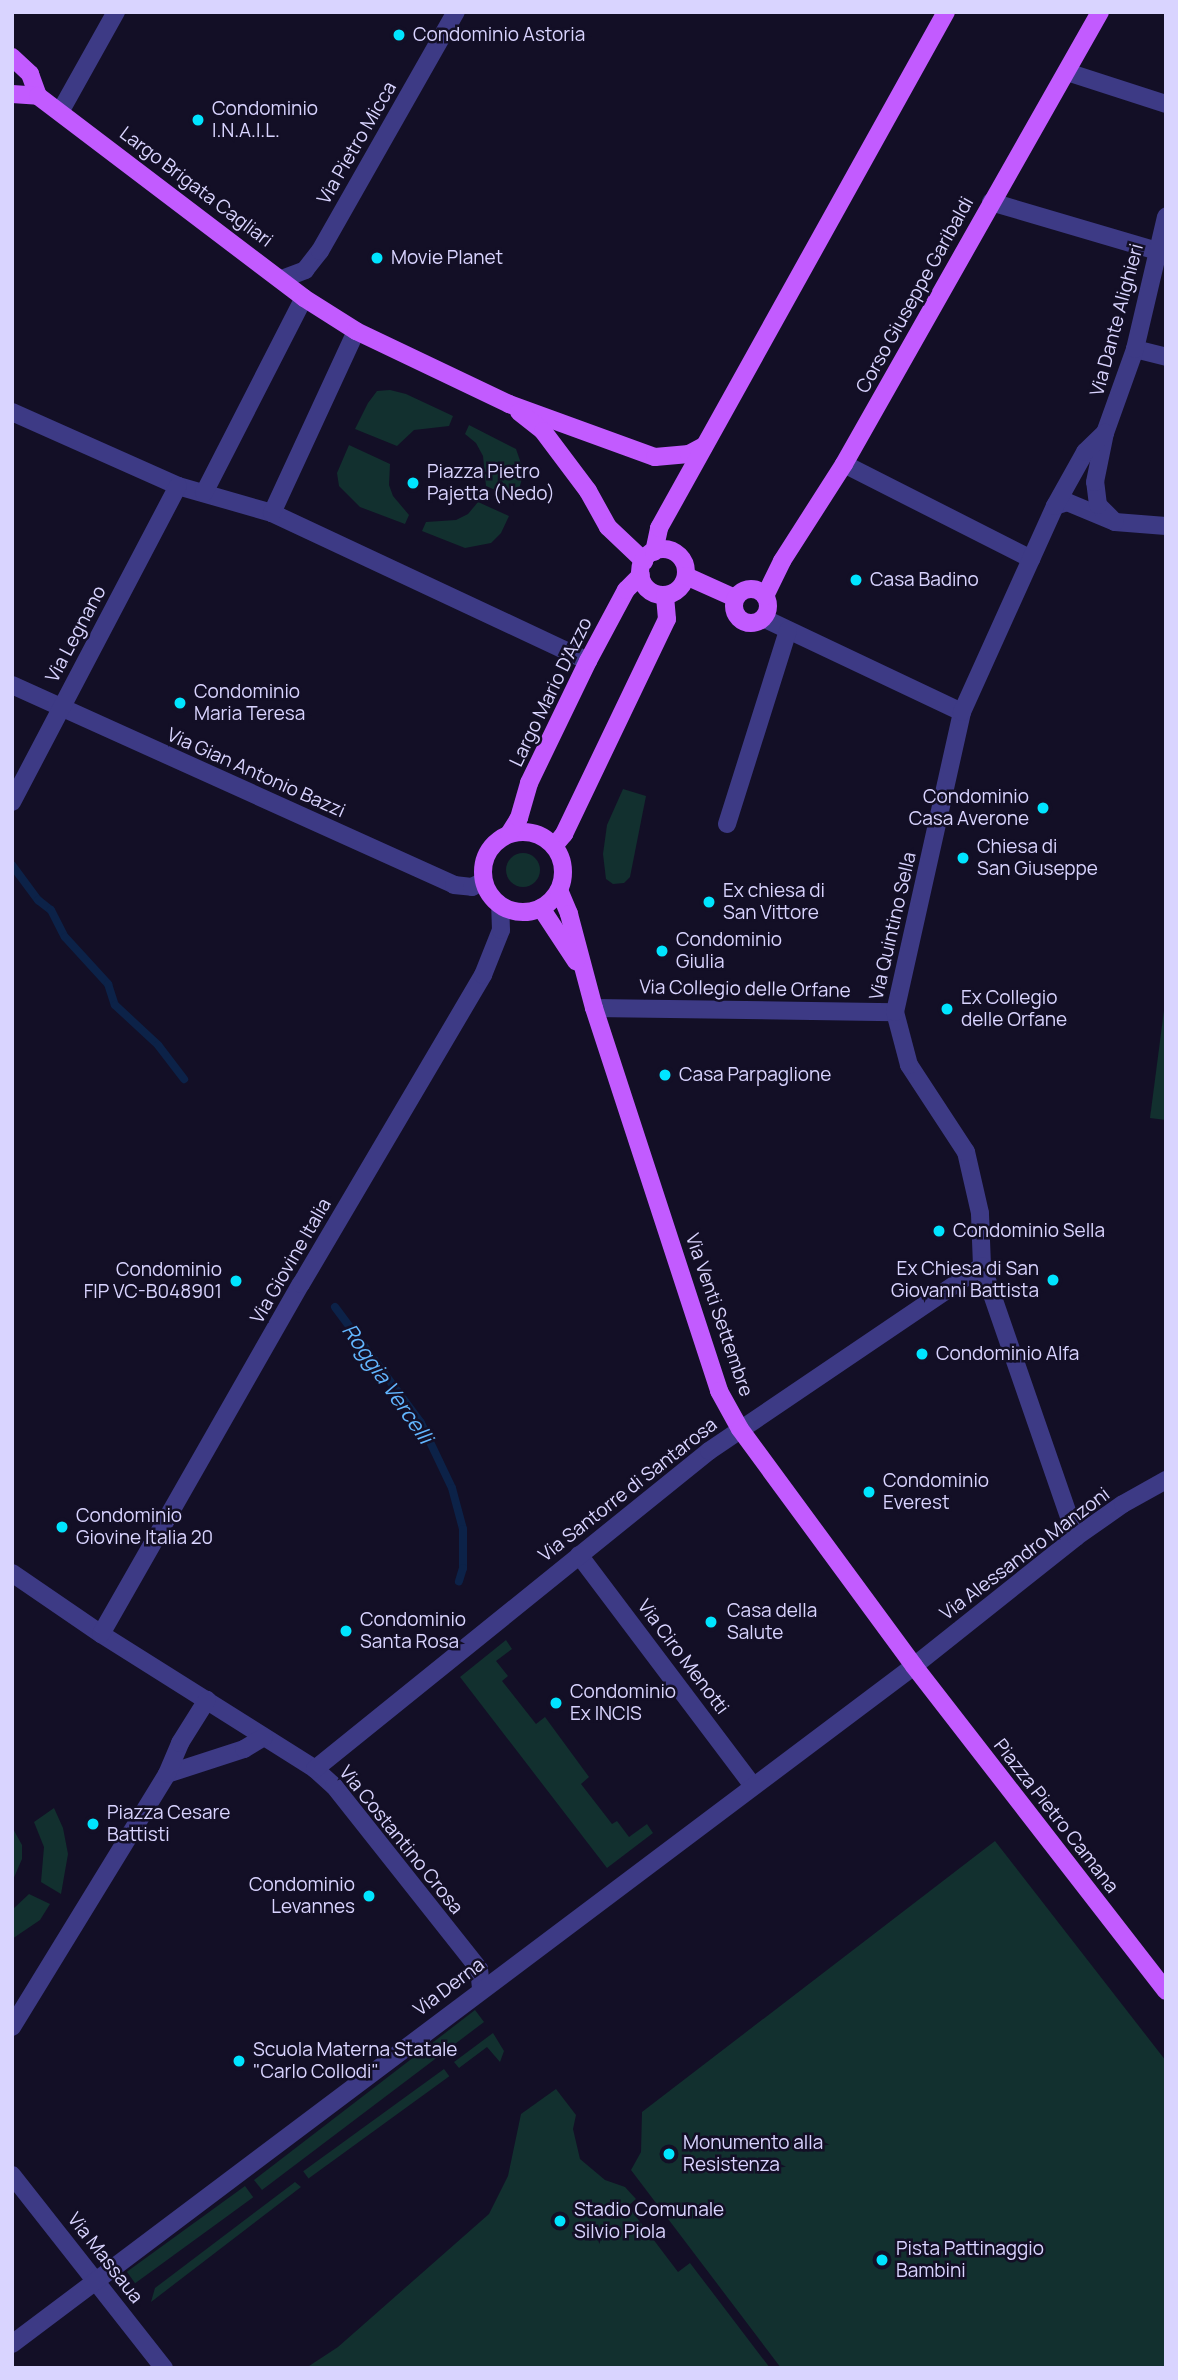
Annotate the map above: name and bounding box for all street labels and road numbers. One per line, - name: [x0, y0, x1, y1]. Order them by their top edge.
- street label: Via Pietro Micca: [313, 78, 401, 208]
- street label: Largo Brigata Cagliari: [115, 122, 277, 252]
- street label: Corso Giuseppe Garibaldi: [852, 193, 978, 397]
- street label: Via Dante Alighieri: [1086, 241, 1148, 399]
- street label: Via Legnano: [41, 582, 111, 686]
- street label: Largo Mario D'Azzo: [505, 614, 597, 770]
- street label: Via Gian Antonio Bazzi: [163, 723, 349, 823]
- street label: Via Quintino Sella: [865, 850, 921, 1002]
- street label: Via Collegio delle Orfane: [639, 976, 851, 1002]
- street label: Via Giovine Italia: [246, 1194, 336, 1328]
- street label: Via Venti Settembre: [680, 1230, 758, 1400]
- street label: Via Santorre di Santarosa: [534, 1413, 722, 1567]
- street label: Via Alessandro Manzoni: [936, 1483, 1114, 1625]
- street label: Via Ciro Menotti: [633, 1595, 733, 1719]
- street label: Piazza Pietro Camana: [989, 1734, 1123, 1898]
- street label: Via Costantino Crosa: [334, 1761, 468, 1919]
- street label: Via Derna: [409, 1953, 489, 2021]
- street label: Via Massaua: [63, 2208, 147, 2308]

